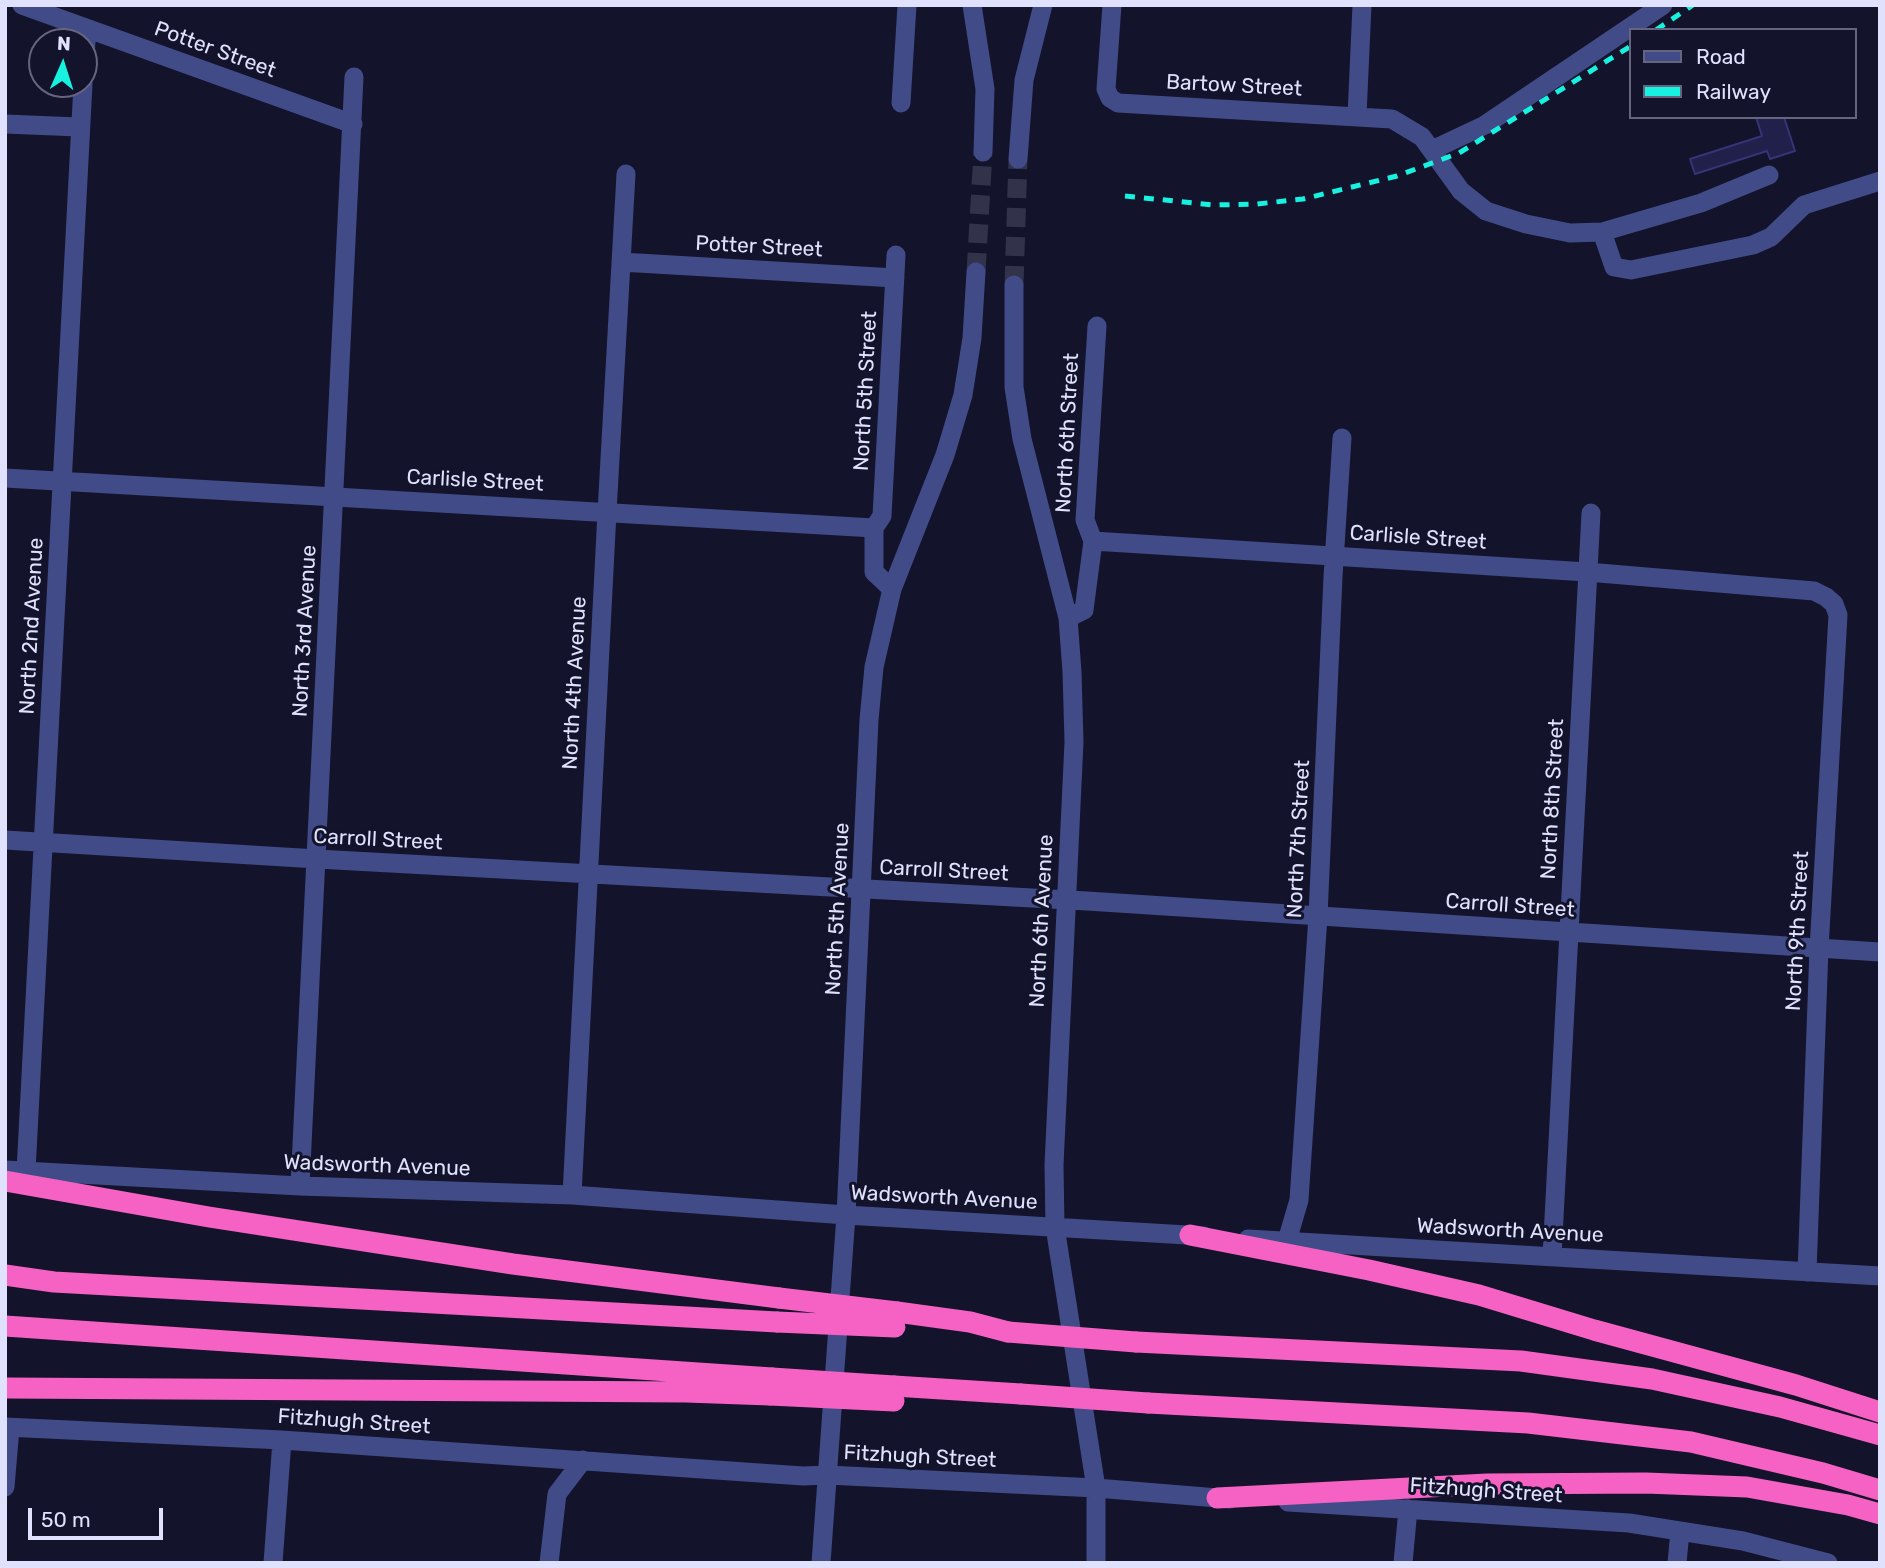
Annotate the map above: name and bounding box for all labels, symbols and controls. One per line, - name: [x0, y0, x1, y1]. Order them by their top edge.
- street label: Potter Street: [151, 16, 279, 84]
- north arrow: [28, 28, 98, 98]
- legend: [1630, 28, 1857, 119]
- text: N: [57, 32, 71, 55]
- text: Road: [1696, 44, 1746, 69]
- street label: Bartow Street: [1165, 70, 1303, 102]
- text: Railway: [1696, 79, 1771, 104]
- street label: Potter Street: [695, 231, 823, 263]
- street label: North 5th Street: [849, 310, 883, 472]
- street label: North 6th Street: [1051, 352, 1085, 514]
- street label: Carlisle Street: [406, 465, 544, 497]
- street label: Carlisle Street: [1349, 521, 1487, 555]
- street label: North 2nd Avenue: [15, 537, 49, 715]
- street label: North 3rd Avenue: [288, 544, 322, 718]
- street label: North 4th Avenue: [558, 596, 592, 770]
- street label: North 8th Street: [1536, 718, 1570, 880]
- street label: North 7th Street: [1282, 759, 1316, 919]
- street label: North 5th Avenue: [821, 822, 855, 996]
- street label: Carroll Street: [313, 824, 443, 856]
- street label: North 6th Avenue: [1025, 834, 1059, 1008]
- street label: North 9th Street: [1781, 850, 1815, 1012]
- street label: Carroll Street: [879, 855, 1009, 887]
- street label: Carroll Street: [1445, 889, 1575, 923]
- street label: Wadsworth Avenue: [283, 1150, 471, 1182]
- street label: Wadsworth Avenue: [850, 1181, 1038, 1215]
- street label: Wadsworth Avenue: [1416, 1214, 1604, 1248]
- street label: Fitzhugh Street: [277, 1404, 431, 1440]
- street label: Fitzhugh Street: [843, 1440, 997, 1474]
- street label: Fitzhugh Street: [1409, 1473, 1563, 1509]
- scale bar: [32, 1494, 166, 1538]
- text: 50 m: [41, 1507, 91, 1532]

